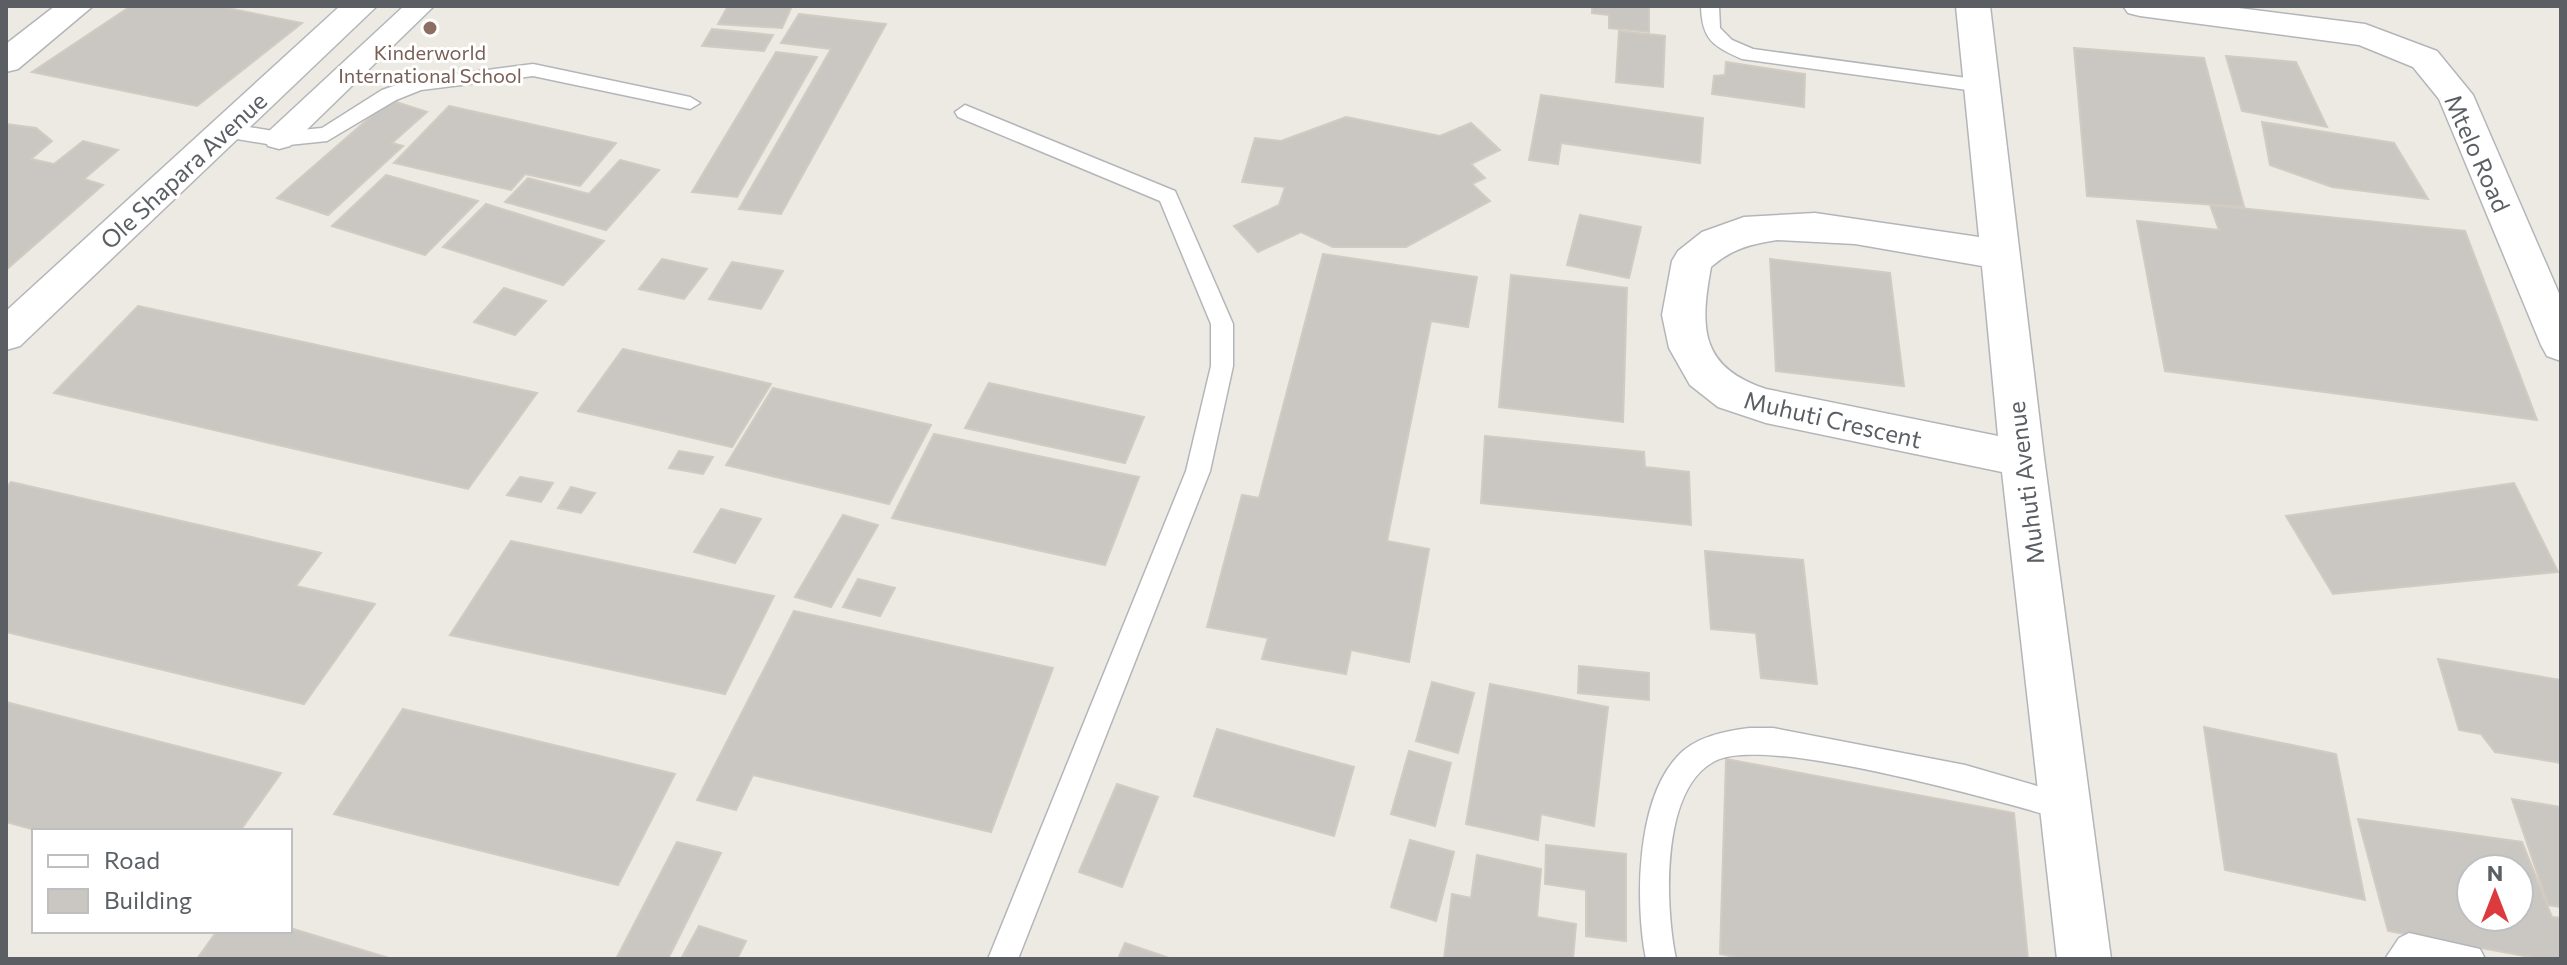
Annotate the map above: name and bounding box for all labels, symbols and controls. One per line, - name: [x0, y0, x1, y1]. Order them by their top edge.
- marker: Kinderworld International School: [421, 19, 439, 37]
- place label: Kinderworld International School: [338, 40, 522, 87]
- street label: Ole Shapara Avenue: [94, 86, 272, 254]
- street label: Mtelo Road: [2439, 90, 2517, 216]
- street label: Muhuti Crescent: [1741, 384, 1925, 454]
- street label: Muhuti Avenue: [2001, 400, 2049, 566]
- legend: [32, 829, 292, 933]
- text: Road: [104, 845, 160, 874]
- north arrow: [2455, 853, 2535, 933]
- text: N: [2487, 859, 2503, 886]
- text: Building: [104, 885, 192, 914]

